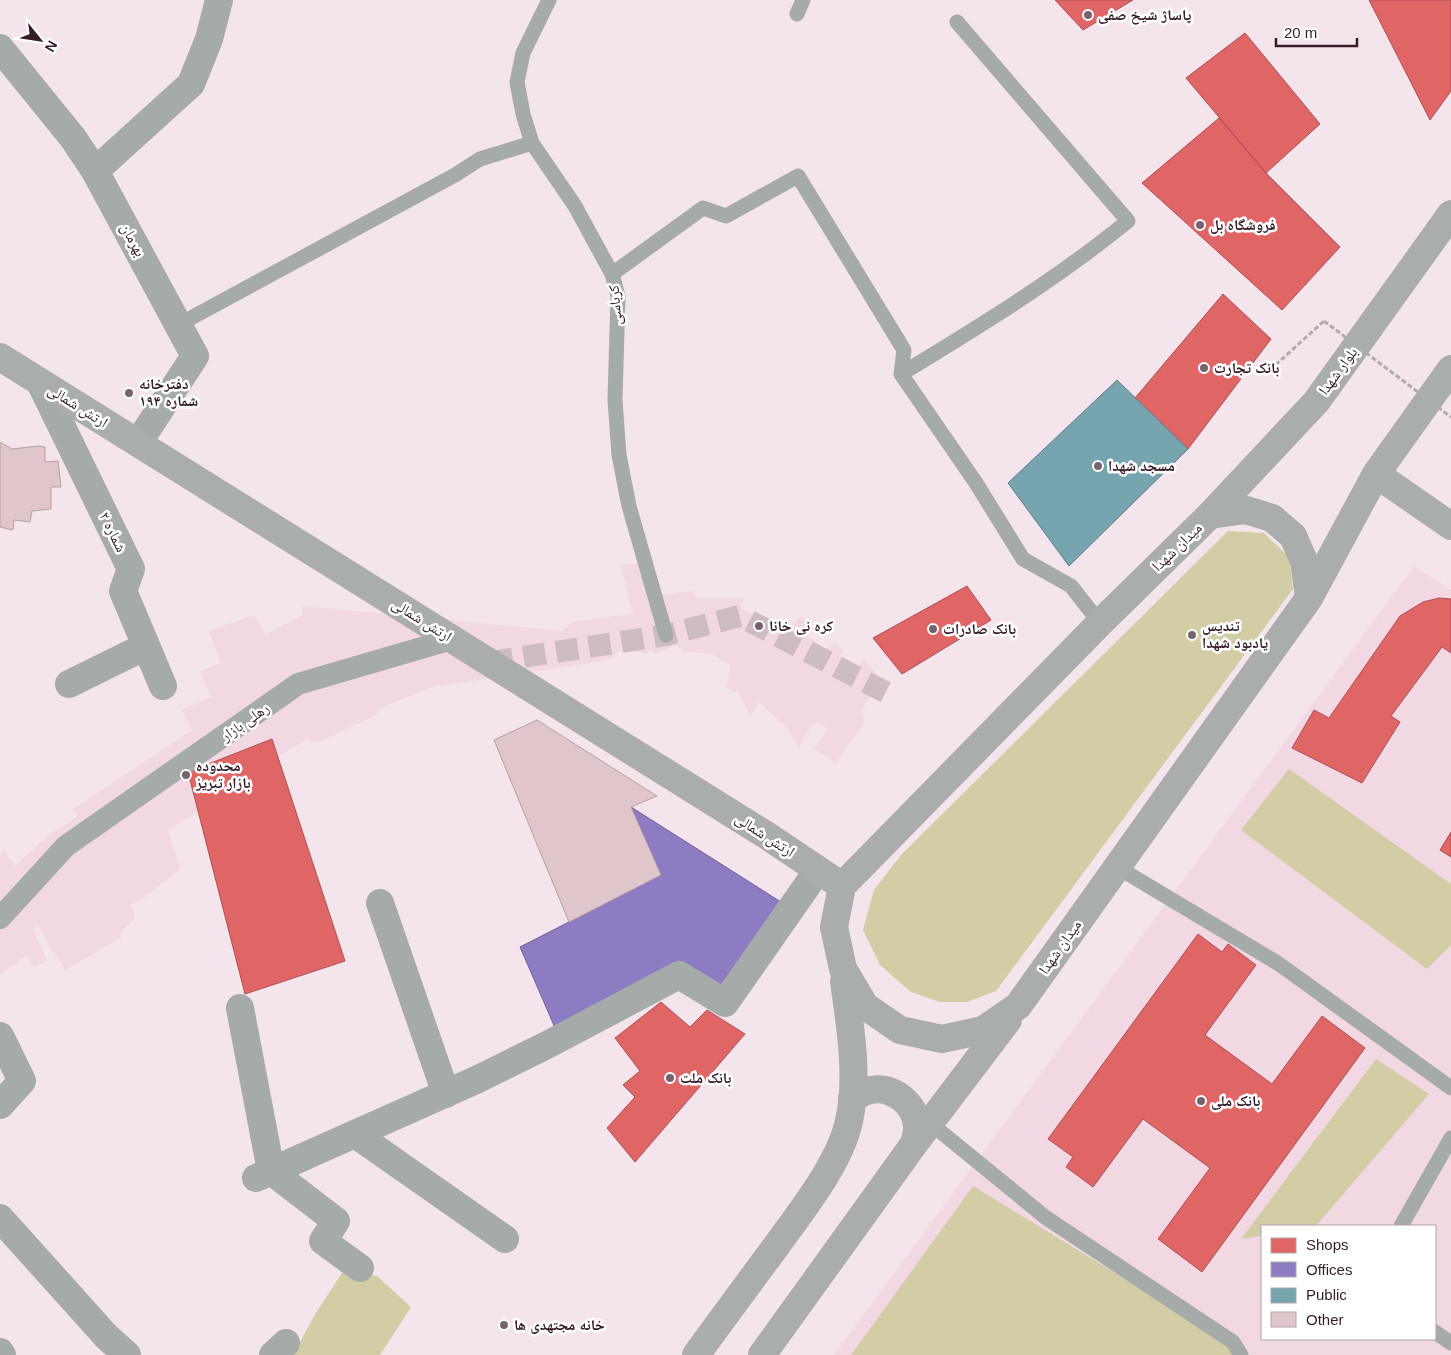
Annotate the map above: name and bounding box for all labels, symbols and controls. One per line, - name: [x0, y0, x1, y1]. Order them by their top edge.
- place label: پاساژ شیخ صفی: [1098, 6, 1192, 25]
- marker: پاساژ شیخ صفی: [1082, 9, 1094, 21]
- north arrow: [15, 15, 65, 65]
- scale bar: [1276, 15, 1357, 47]
- text: 20 m: [1284, 24, 1317, 41]
- text: N: [42, 38, 61, 55]
- place label: فروشگاه بل: [1210, 216, 1276, 234]
- marker: فروشگاه بل: [1194, 219, 1206, 231]
- street label: بهرمان: [116, 220, 149, 260]
- street label: کرباسی: [605, 284, 626, 326]
- street label: بلوار شهدا: [1315, 344, 1361, 398]
- place label: بانک تجارت: [1214, 359, 1279, 377]
- marker: بانک تجارت: [1198, 362, 1210, 374]
- place label: دفترخانه شماره ۱۹۴: [139, 375, 198, 409]
- street label: ارتش شمالی: [44, 381, 111, 432]
- marker: دفترخانه شماره ۱۹۴: [123, 387, 135, 399]
- place label: مسجد شهدا: [1108, 457, 1175, 475]
- marker: مسجد شهدا: [1092, 460, 1104, 472]
- street label: شماره ۲: [96, 509, 130, 555]
- street label: میدان شهدا: [1148, 519, 1206, 576]
- street label: ارتش شمالی: [388, 595, 455, 646]
- place label: کره نی خانا: [769, 617, 834, 635]
- place label: تندیس یادبود شهدا: [1202, 617, 1268, 652]
- marker: کره نی خانا: [753, 620, 765, 632]
- place label: بانک صادرات: [943, 620, 1016, 638]
- marker: بانک صادرات: [927, 623, 939, 635]
- marker: تندیس یادبود شهدا: [1186, 629, 1198, 641]
- street label: رهلی بازار: [217, 699, 273, 746]
- place label: محدوده بازار تبریز: [195, 757, 251, 792]
- marker: محدوده بازار تبریز: [180, 769, 192, 781]
- street label: ارتش شمالی: [731, 809, 798, 862]
- street label: میدان شهدا: [1035, 916, 1086, 978]
- place label: بانک ملت: [680, 1069, 731, 1087]
- marker: بانک ملت: [664, 1072, 676, 1084]
- place label: بانک ملی: [1211, 1092, 1260, 1110]
- marker: بانک ملی: [1195, 1095, 1207, 1107]
- legend: [1261, 1225, 1436, 1340]
- text: Shops: [1306, 1236, 1349, 1253]
- text: Offices: [1306, 1261, 1352, 1278]
- text: Public: [1306, 1286, 1347, 1303]
- text: Other: [1306, 1311, 1344, 1328]
- place label: خانه مجتهدی ها: [514, 1316, 605, 1334]
- marker: خانه مجتهدی ها: [498, 1319, 510, 1331]

